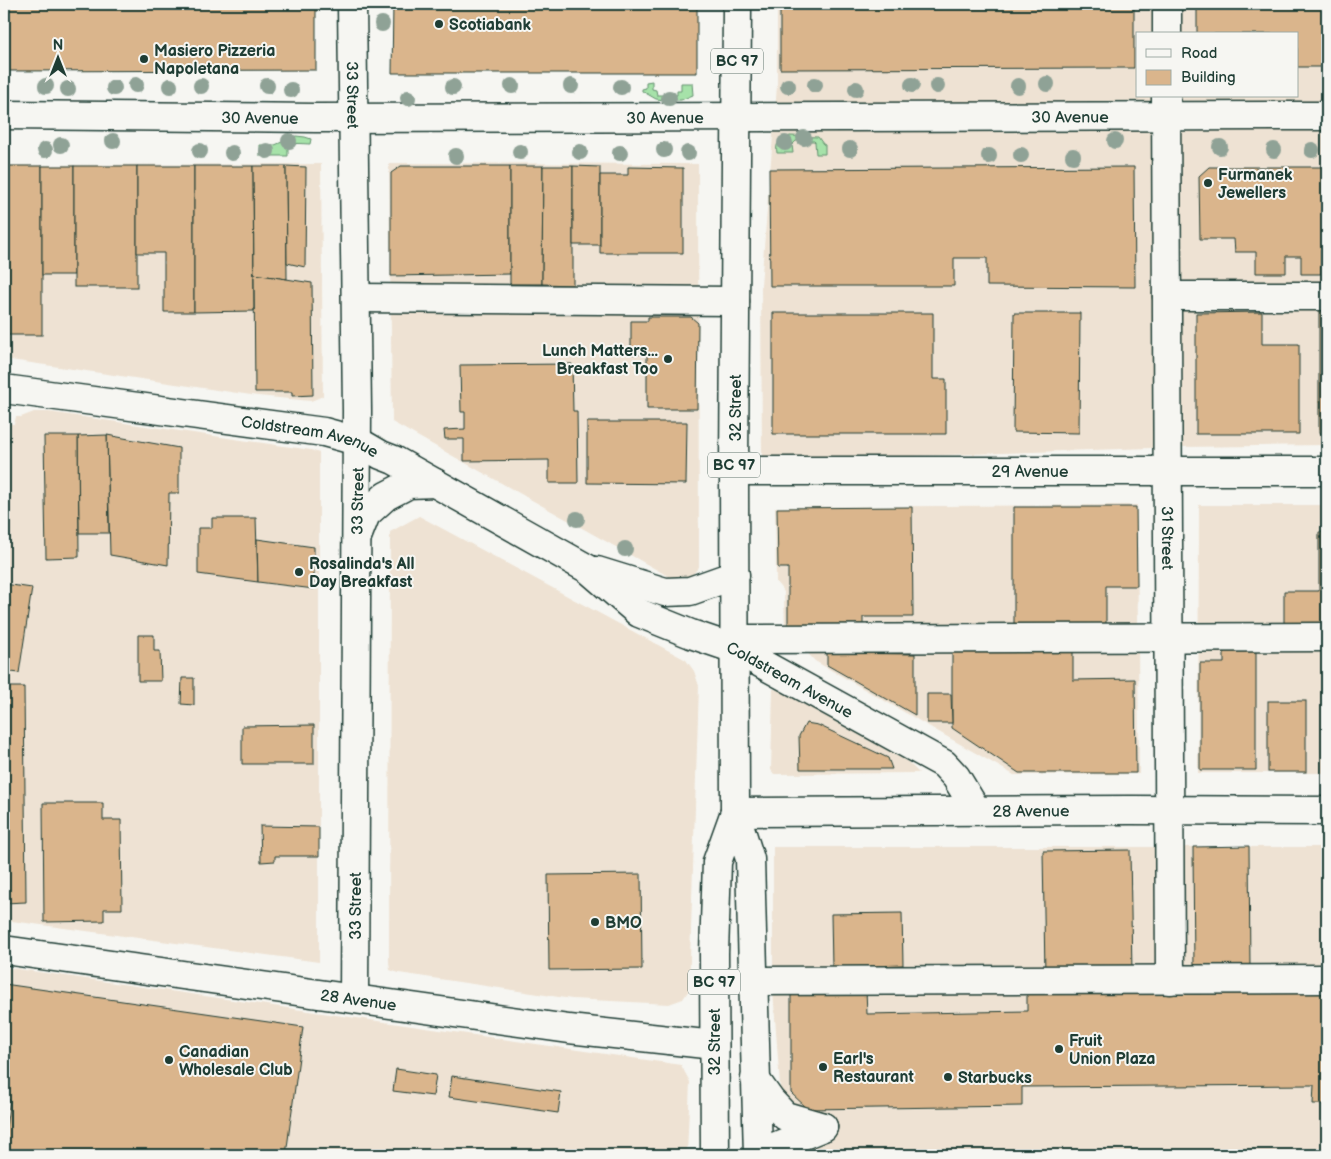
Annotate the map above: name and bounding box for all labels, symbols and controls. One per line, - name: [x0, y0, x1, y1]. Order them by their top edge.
- place label: Scotiabank: [449, 16, 532, 35]
- marker: Scotiabank: [433, 18, 445, 30]
- north arrow: [32, 32, 82, 82]
- legend: [1136, 32, 1298, 98]
- text: N: [53, 37, 63, 54]
- place label: Masiero Pizzeria Napoletana: [154, 42, 275, 79]
- text: Road: [1181, 44, 1217, 63]
- road number: BC 97: [711, 48, 763, 74]
- marker: Masiero Pizzeria Napoletana: [138, 53, 150, 65]
- street label: 33 Street: [342, 61, 362, 129]
- text: Building: [1181, 68, 1236, 87]
- street label: 30 Avenue: [1031, 108, 1109, 128]
- street label: 30 Avenue: [221, 109, 299, 129]
- street label: 30 Avenue: [626, 109, 704, 128]
- place label: Furmanek Jewellers: [1218, 166, 1293, 203]
- marker: Furmanek Jewellers: [1202, 177, 1214, 189]
- place label: Lunch Matters... Breakfast Too: [542, 342, 658, 379]
- marker: Lunch Matters... Breakfast Too: [662, 353, 674, 365]
- street label: 32 Street: [727, 374, 746, 442]
- street label: Coldstream Avenue: [240, 413, 382, 463]
- road number: BC 97: [708, 452, 760, 478]
- street label: 29 Avenue: [992, 463, 1069, 482]
- street label: 33 Street: [348, 467, 369, 535]
- street label: 31 Street: [1157, 506, 1176, 570]
- place label: Rosalinda's All Day Breakfast: [309, 555, 415, 592]
- marker: Rosalinda's All Day Breakfast: [293, 566, 305, 578]
- street label: Coldstream Avenue: [724, 639, 856, 723]
- street label: 28 Avenue: [993, 802, 1070, 822]
- street label: 33 Street: [347, 872, 366, 940]
- place label: BMO: [605, 914, 642, 933]
- marker: BMO: [589, 916, 601, 928]
- road number: BC 97: [688, 970, 740, 994]
- street label: 28 Avenue: [319, 986, 398, 1016]
- street label: 32 Street: [706, 1008, 725, 1076]
- place label: Fruit Union Plaza: [1069, 1032, 1156, 1069]
- place label: Canadian Wholesale Club: [179, 1043, 293, 1080]
- marker: Fruit Union Plaza: [1053, 1043, 1065, 1055]
- place label: Earl's Restaurant: [833, 1050, 914, 1087]
- marker: Canadian Wholesale Club: [163, 1054, 175, 1066]
- marker: Earl's Restaurant: [817, 1061, 829, 1073]
- place label: Starbucks: [958, 1069, 1032, 1088]
- marker: Starbucks: [942, 1071, 954, 1083]

